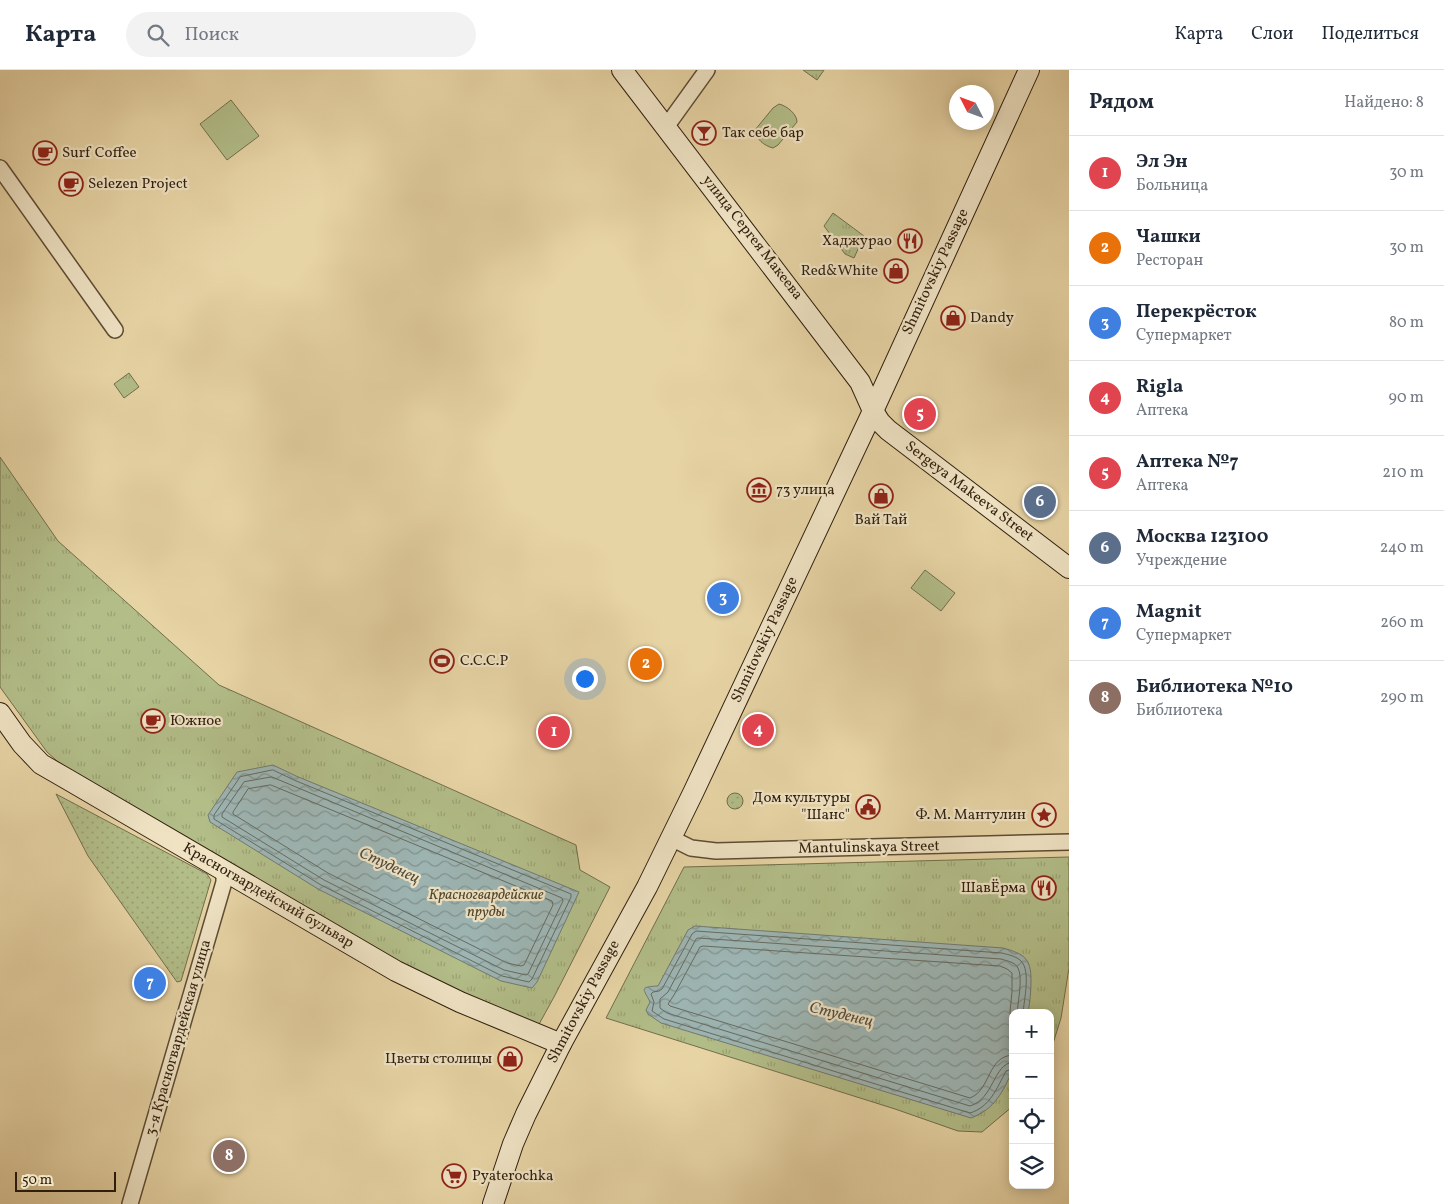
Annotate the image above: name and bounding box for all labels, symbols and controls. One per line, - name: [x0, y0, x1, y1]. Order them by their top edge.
- search box: [126, 12, 476, 57]
- text: Карта: [25, 18, 96, 52]
- icon: search: [144, 21, 172, 49]
- text: Поиск: [184, 22, 239, 48]
- text: Карта: [1175, 22, 1223, 47]
- text: Слои: [1251, 22, 1293, 47]
- text: Поделиться: [1321, 22, 1419, 47]
- north arrow: [949, 85, 994, 130]
- text: Рядом: [1089, 88, 1154, 117]
- text: Найдено: 8: [1344, 92, 1424, 114]
- bar icon: Так себе бар: [691, 120, 717, 146]
- place label: Так себе бар: [722, 123, 804, 144]
- cafe icon: Surf Coffee: [32, 140, 58, 166]
- place label: Surf Coffee: [62, 143, 137, 164]
- text: Эл Эн: [1136, 149, 1188, 175]
- text: 1: [1102, 162, 1108, 184]
- text: 30 m: [1389, 162, 1424, 184]
- cafe icon: Selezen Project: [58, 171, 84, 197]
- street label: улица Сергея Макеева: [697, 171, 807, 305]
- place label: Selezen Project: [88, 174, 188, 195]
- text: Больница: [1136, 175, 1208, 197]
- street label: Shmitovskiy Passage: [898, 206, 974, 338]
- text: Чашки: [1136, 224, 1201, 250]
- restaurant icon: Хаджурао: [897, 228, 923, 254]
- place label: Хаджурао: [822, 231, 892, 252]
- text: 2: [1101, 237, 1109, 259]
- text: 30 m: [1389, 237, 1424, 259]
- text: Ресторан: [1136, 250, 1203, 272]
- shop icon: Red&White: [883, 258, 909, 284]
- place label: Red&White: [801, 261, 878, 282]
- text: Перекрёсток: [1136, 299, 1257, 325]
- shop icon: Dandy: [940, 305, 966, 331]
- place label: Dandy: [970, 308, 1014, 329]
- text: 3: [1101, 312, 1109, 334]
- text: 80 m: [1389, 312, 1424, 334]
- text: Супермаркет: [1136, 325, 1232, 347]
- text: Rigla: [1136, 374, 1183, 400]
- text: 4: [1100, 387, 1110, 409]
- text: 90 m: [1388, 387, 1424, 409]
- pin: 5: [904, 395, 936, 433]
- text: Аптека: [1136, 400, 1189, 422]
- street label: Sergeya Makeeva Street: [900, 437, 1038, 547]
- text: Аптека №7: [1136, 449, 1239, 475]
- text: 5: [1101, 462, 1109, 484]
- text: 210 m: [1382, 462, 1424, 484]
- text: Аптека: [1136, 475, 1189, 497]
- museum icon: 73 улица: [746, 477, 772, 503]
- place label: 73 улица: [776, 480, 835, 501]
- shop icon: Вай Тай: [868, 483, 894, 509]
- pin: 6: [1024, 483, 1056, 521]
- place label: Вай Тай: [855, 510, 907, 531]
- text: Москва 123100: [1136, 524, 1268, 550]
- text: 6: [1101, 537, 1109, 559]
- text: 240 m: [1380, 537, 1424, 559]
- text: Учреждение: [1136, 550, 1227, 572]
- street label: Shmitovskiy Passage: [727, 574, 803, 706]
- pin: 3: [707, 579, 739, 617]
- text: Magnit: [1136, 599, 1202, 625]
- text: 7: [1101, 612, 1109, 634]
- text: 260 m: [1380, 612, 1424, 634]
- text: Супермаркет: [1136, 625, 1232, 647]
- pin: 2: [630, 645, 662, 683]
- sports icon: С.С.С.Р: [429, 648, 455, 674]
- place label: С.С.С.Р: [460, 651, 508, 672]
- your location: [572, 666, 598, 692]
- text: Библиотека №10: [1136, 674, 1293, 700]
- text: 8: [1101, 687, 1109, 709]
- text: 290 m: [1380, 687, 1424, 709]
- text: Библиотека: [1136, 700, 1223, 722]
- cafe icon: Южное: [140, 708, 166, 734]
- place label: Южное: [170, 711, 221, 732]
- pin: 4: [742, 711, 774, 749]
- pin: 1: [538, 713, 570, 751]
- place label: Дом культуры "Шанс": [753, 788, 850, 826]
- public building icon: Дом культуры "Шанс": [855, 794, 881, 820]
- place icon: Ф. М. Мантулин: [1031, 802, 1057, 828]
- place label: Ф. М. Мантулин: [915, 805, 1026, 826]
- street label: Mantulinskaya Street: [798, 836, 940, 860]
- street label: Красногвардейский бульвар: [178, 838, 358, 954]
- water label: Студенец: [355, 842, 423, 890]
- restaurant icon: ШавЁрма: [1031, 875, 1057, 901]
- place label: ШавЁрма: [961, 878, 1026, 899]
- park label: Красногвардейские пруды: [428, 885, 544, 923]
- street label: 3-я Красногвардейская улица: [141, 937, 217, 1139]
- street label: Shmitovskiy Passage: [543, 937, 625, 1067]
- pin: 7: [134, 964, 166, 1002]
- water label: Студенец: [807, 997, 875, 1033]
- map controls: [1009, 1009, 1054, 1189]
- button: +: [1009, 1009, 1054, 1054]
- shop icon: Цветы столицы: [497, 1046, 523, 1072]
- place label: Цветы столицы: [385, 1049, 492, 1070]
- button: −: [1009, 1054, 1054, 1099]
- button: locate: [1009, 1099, 1054, 1144]
- pin: 8: [213, 1137, 245, 1175]
- button: layers: [1009, 1144, 1054, 1189]
- supermarket icon: Pyaterochka: [441, 1163, 467, 1189]
- place label: Pyaterochka: [472, 1166, 553, 1187]
- scale bar: [15, 1169, 116, 1192]
- text: 50 m: [22, 1171, 52, 1190]

